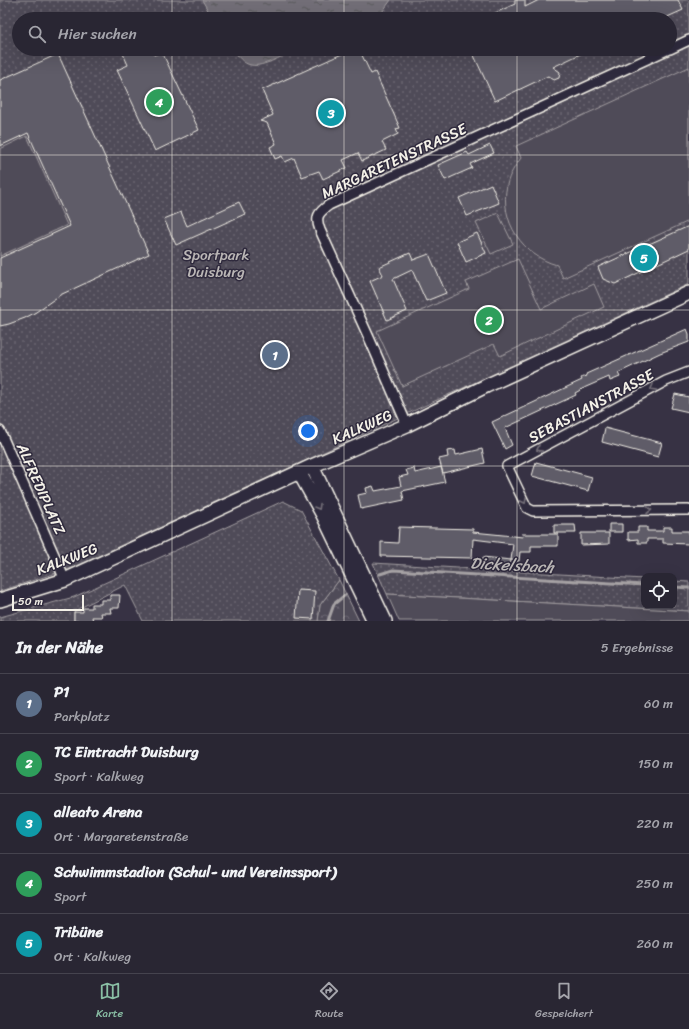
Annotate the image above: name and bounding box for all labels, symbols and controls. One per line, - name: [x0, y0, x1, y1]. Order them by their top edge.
- search box: [12, 12, 677, 56]
- text: Hier suchen: [58, 21, 137, 47]
- icon: search: [26, 23, 48, 45]
- pin: 4: [146, 87, 172, 117]
- pin: 3: [318, 98, 344, 128]
- street label: MARGARETENSTRASSE: [317, 115, 473, 206]
- park label: Sportpark Duisburg: [183, 242, 249, 285]
- pin: 5: [631, 243, 657, 273]
- pin: 2: [476, 305, 502, 335]
- pin: 1: [262, 340, 288, 370]
- street label: SEBASTIANSTRASSE: [523, 361, 660, 450]
- one-way arrow: [650, 383, 658, 391]
- street label: KALKWEG: [327, 402, 397, 452]
- your location: [298, 421, 318, 441]
- street label: ALFREDIPLATZ: [9, 438, 73, 540]
- one-way arrow: [536, 444, 543, 452]
- one-way arrow: [519, 497, 527, 505]
- one-way arrow: [313, 503, 320, 510]
- one-way arrow: [646, 506, 652, 514]
- street label: KALKWEG: [32, 535, 102, 583]
- water label: Dickelsbach: [470, 548, 556, 582]
- map controls: [641, 573, 677, 609]
- button: locate: [641, 573, 677, 609]
- text: 50 m: [18, 592, 43, 611]
- scale bar: [12, 593, 84, 612]
- text: In der Nähe: [16, 632, 103, 662]
- text: 5 Ergebnisse: [601, 636, 673, 659]
- text: P1: [54, 679, 70, 705]
- text: 1: [26, 692, 32, 715]
- text: 60 m: [644, 692, 673, 715]
- text: Parkplatz: [54, 705, 110, 728]
- text: TC Eintracht Duisburg: [54, 739, 199, 765]
- text: 2: [25, 752, 33, 775]
- text: 150 m: [638, 752, 673, 775]
- text: Sport · Kalkweg: [54, 765, 144, 788]
- text: alleato Arena: [54, 799, 142, 825]
- text: 3: [25, 812, 33, 835]
- text: 220 m: [636, 812, 673, 835]
- text: Ort · Margaretenstraße: [54, 825, 188, 848]
- text: Schwimmstadion (Schul- und Vereinssport): [54, 859, 336, 885]
- text: 4: [25, 872, 33, 895]
- text: 250 m: [636, 872, 673, 895]
- text: Sport: [54, 885, 86, 908]
- text: Tribüne: [54, 919, 103, 945]
- text: 5: [25, 932, 33, 955]
- text: 260 m: [637, 932, 673, 955]
- text: Ort · Kalkweg: [54, 945, 131, 968]
- tab: Karte: [96, 980, 123, 1023]
- tab: Route: [315, 980, 343, 1023]
- tab: Gespeichert: [535, 980, 593, 1023]

